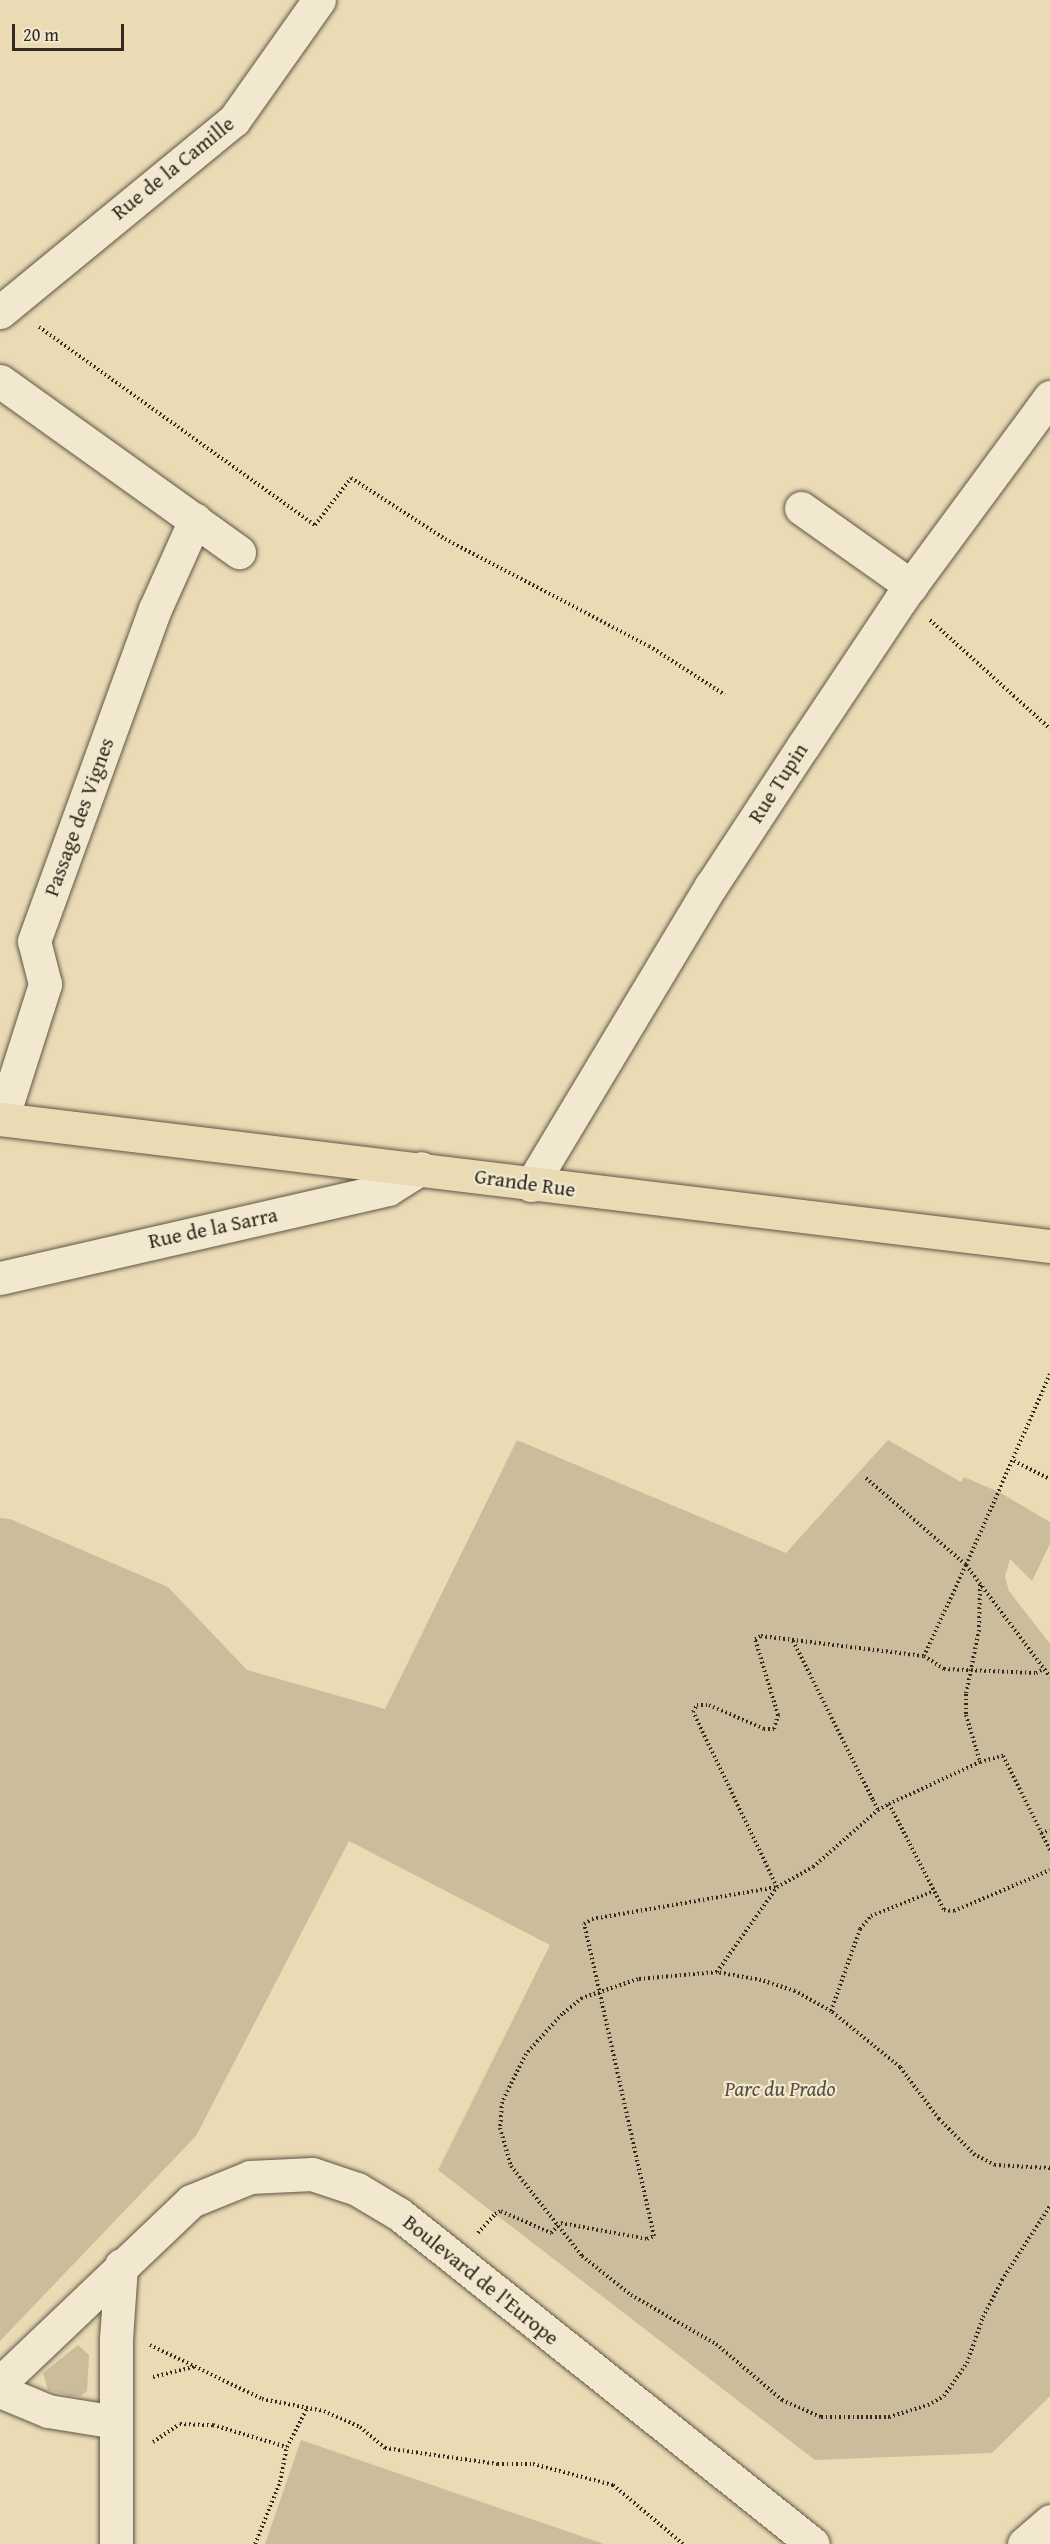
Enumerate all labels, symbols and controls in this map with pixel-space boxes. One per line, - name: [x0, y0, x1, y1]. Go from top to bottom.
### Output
- scale bar: [15, 12, 128, 50]
- text: 20 m: [23, 21, 59, 48]
- street label: Rue de la Camille: [107, 111, 239, 225]
- street label: Passage des Vignes: [39, 734, 119, 900]
- street label: Rue Tupin: [743, 738, 813, 828]
- street label: Grande Rue: [473, 1163, 577, 1203]
- street label: Rue de la Sarra: [146, 1202, 280, 1254]
- park label: Parc du Prado: [724, 2076, 836, 2102]
- street label: Boulevard de l'Europe: [398, 2209, 564, 2351]

